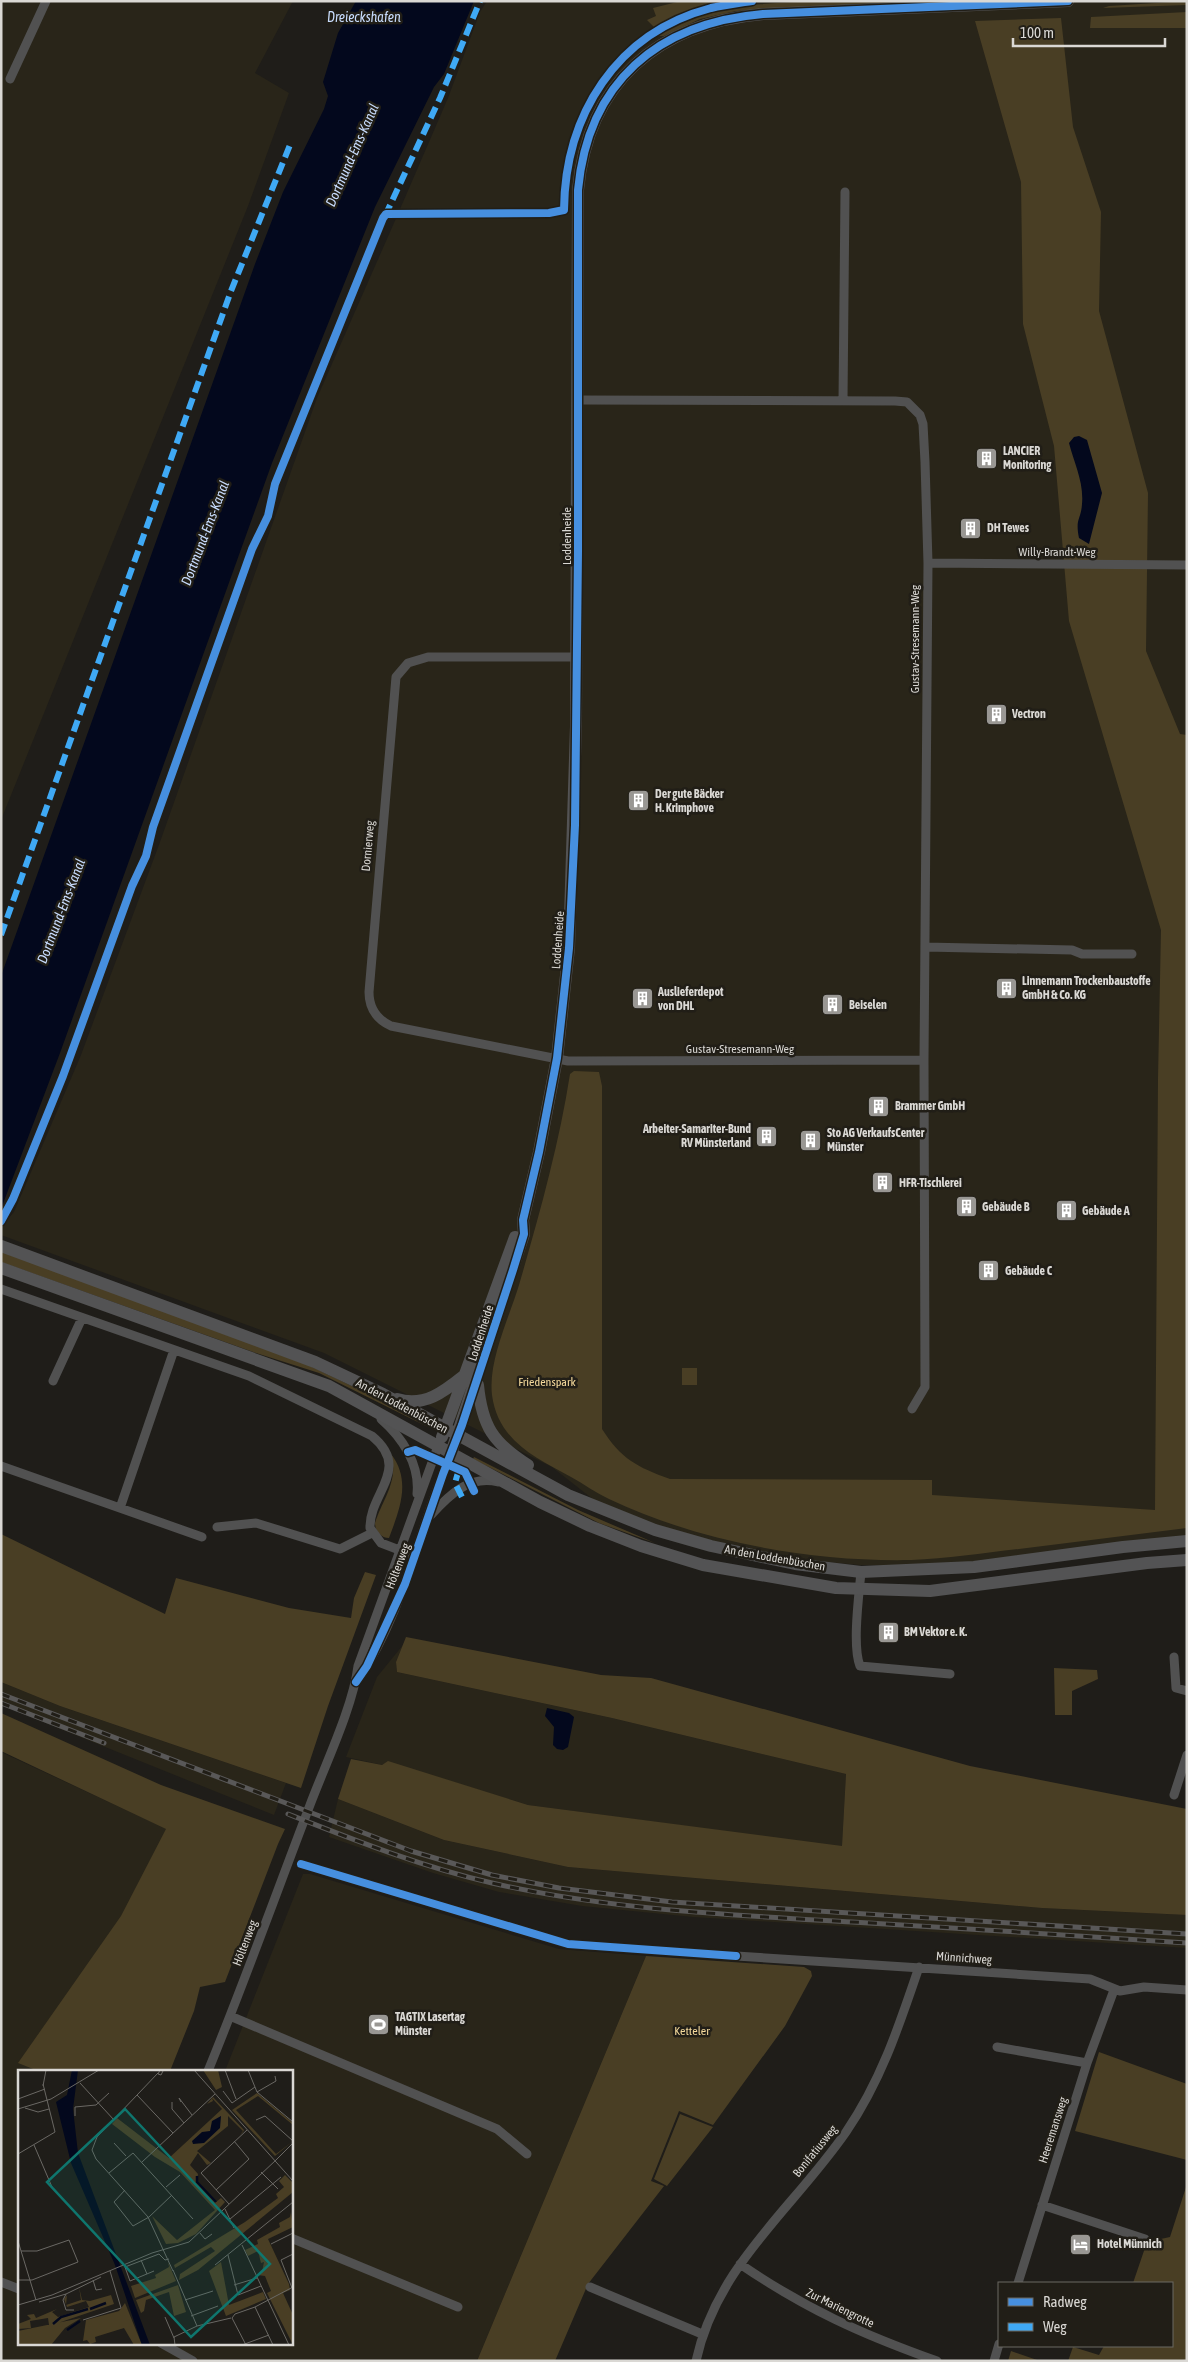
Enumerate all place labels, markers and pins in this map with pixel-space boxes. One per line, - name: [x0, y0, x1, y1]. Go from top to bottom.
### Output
- place label: LANCIER Monitoring: [1003, 444, 1052, 472]
- building icon: LANCIER Monitoring: [975, 446, 999, 470]
- building icon: DH Tewes: [959, 516, 983, 540]
- place label: DH Tewes: [987, 521, 1030, 535]
- building icon: Vectron: [984, 702, 1008, 726]
- place label: Vectron: [1011, 707, 1046, 721]
- place label: Der gute Bäcker H. Krimphove: [655, 787, 724, 815]
- building icon: Der gute Bäcker H. Krimphove: [627, 789, 651, 813]
- place label: Linnemann Trockenbaustoffe GmbH & Co. KG: [1022, 974, 1151, 1002]
- building icon: Linnemann Trockenbaustoffe GmbH & Co. KG: [994, 976, 1018, 1000]
- place label: Auslieferdepot von DHL: [657, 985, 724, 1013]
- building icon: Auslieferdepot von DHL: [630, 987, 654, 1011]
- building icon: Beiselen: [821, 993, 845, 1017]
- place label: Beiselen: [849, 998, 887, 1012]
- building icon: Brammer GmbH: [867, 1094, 891, 1118]
- place label: Brammer GmbH: [895, 1099, 965, 1113]
- place label: Arbeiter-Samariter-Bund RV Münsterland: [642, 1122, 751, 1150]
- building icon: Arbeiter-Samariter-Bund RV Münsterland: [755, 1124, 779, 1148]
- place label: Sto AG VerkaufsCenter Münster: [827, 1126, 925, 1154]
- building icon: Sto AG VerkaufsCenter Münster: [799, 1128, 823, 1152]
- building icon: HFR-Tischlerei: [871, 1171, 895, 1195]
- place label: HFR-Tischlerei: [899, 1176, 962, 1190]
- building icon: Gebäude B: [954, 1195, 978, 1219]
- building icon: Gebäude A: [1054, 1199, 1078, 1223]
- place label: Gebäude B: [982, 1200, 1030, 1214]
- place label: Gebäude A: [1082, 1204, 1130, 1218]
- building icon: Gebäude C: [977, 1259, 1001, 1283]
- place label: Gebäude C: [1005, 1264, 1053, 1278]
- building icon: BM Vektor e. K.: [876, 1620, 900, 1644]
- place label: BM Vektor e. K.: [904, 1625, 967, 1639]
- place label: TAGTIX Lasertag Münster: [395, 2010, 466, 2038]
- sports icon: TAGTIX Lasertag Münster: [367, 2012, 391, 2036]
- hotel icon: Hotel Münnich: [1069, 2232, 1093, 2256]
- place label: Hotel Münnich: [1097, 2237, 1162, 2251]

